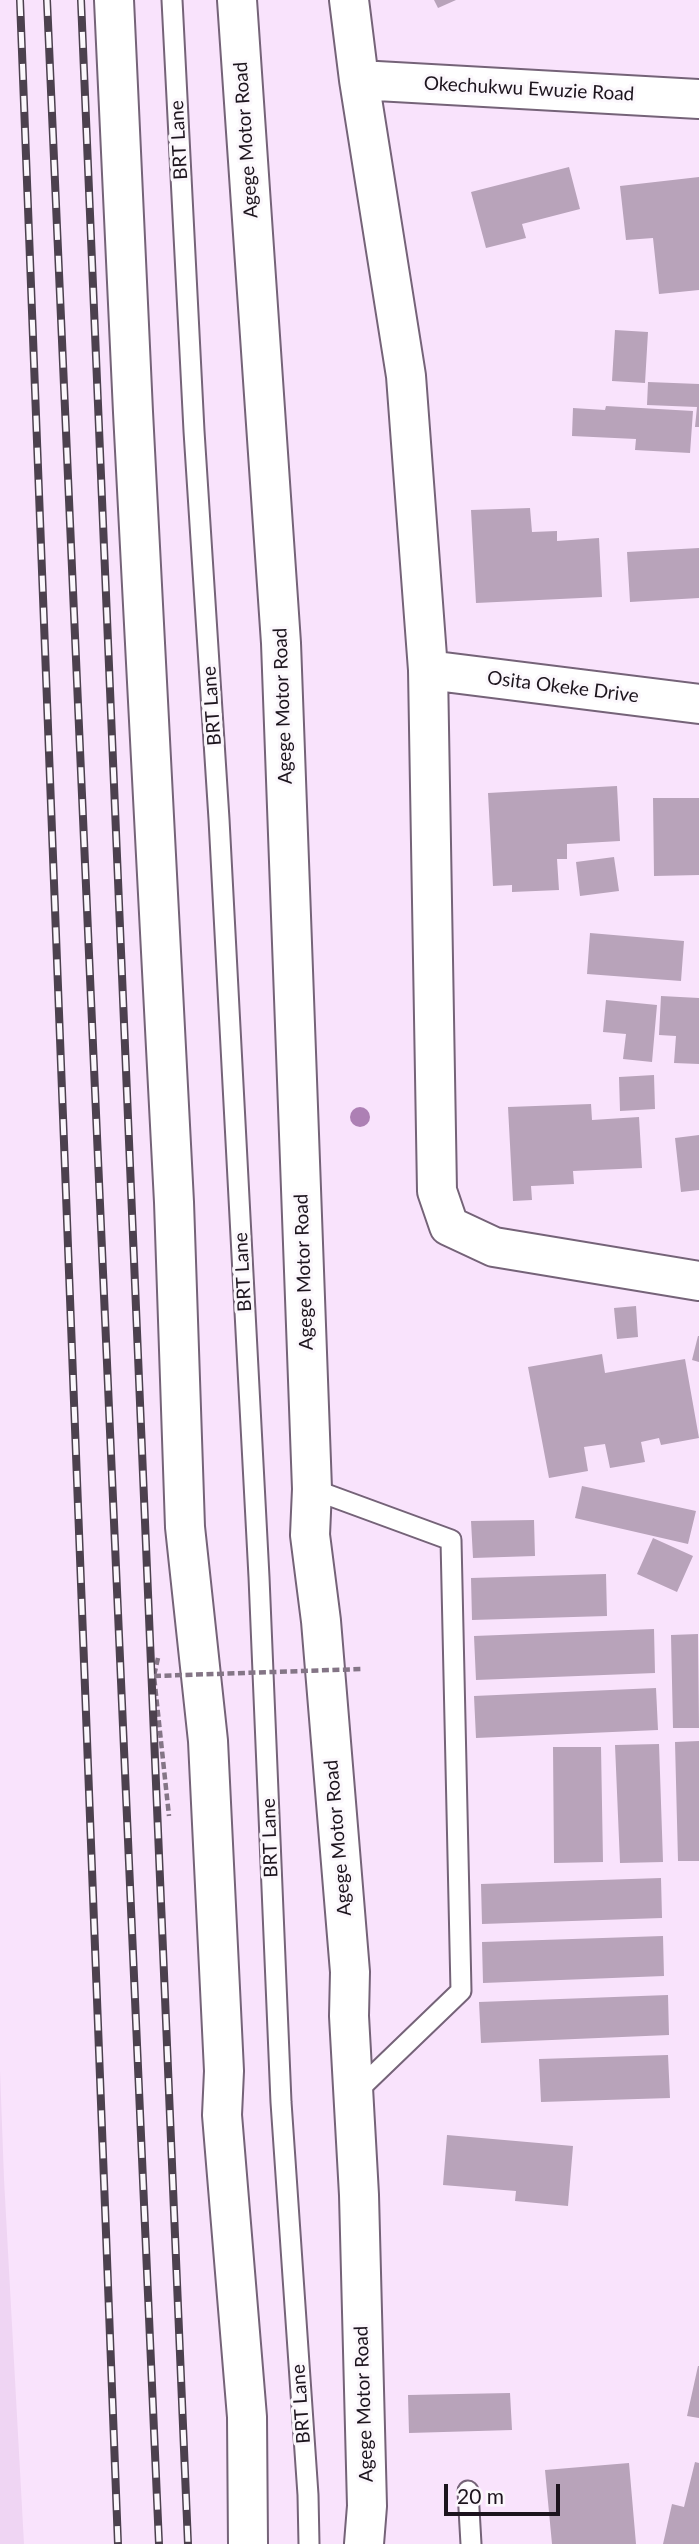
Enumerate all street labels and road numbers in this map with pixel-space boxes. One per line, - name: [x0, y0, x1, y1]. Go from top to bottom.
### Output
- street label: Agege Motor Road: [229, 61, 263, 219]
- street label: Okechukwu Ewuzie Road: [423, 72, 635, 106]
- street label: BRT Lane: [166, 100, 192, 180]
- street label: Agege Motor Road: [269, 627, 297, 785]
- street label: BRT Lane: [198, 665, 226, 747]
- street label: Osita Okeke Drive: [486, 666, 640, 708]
- street label: Agege Motor Road: [290, 1193, 318, 1351]
- street label: BRT Lane: [230, 1232, 256, 1312]
- street label: Agege Motor Road: [320, 1759, 356, 1917]
- street label: BRT Lane: [257, 1798, 283, 1878]
- street label: Agege Motor Road: [350, 2325, 378, 2483]
- street label: BRT Lane: [287, 2363, 315, 2445]

